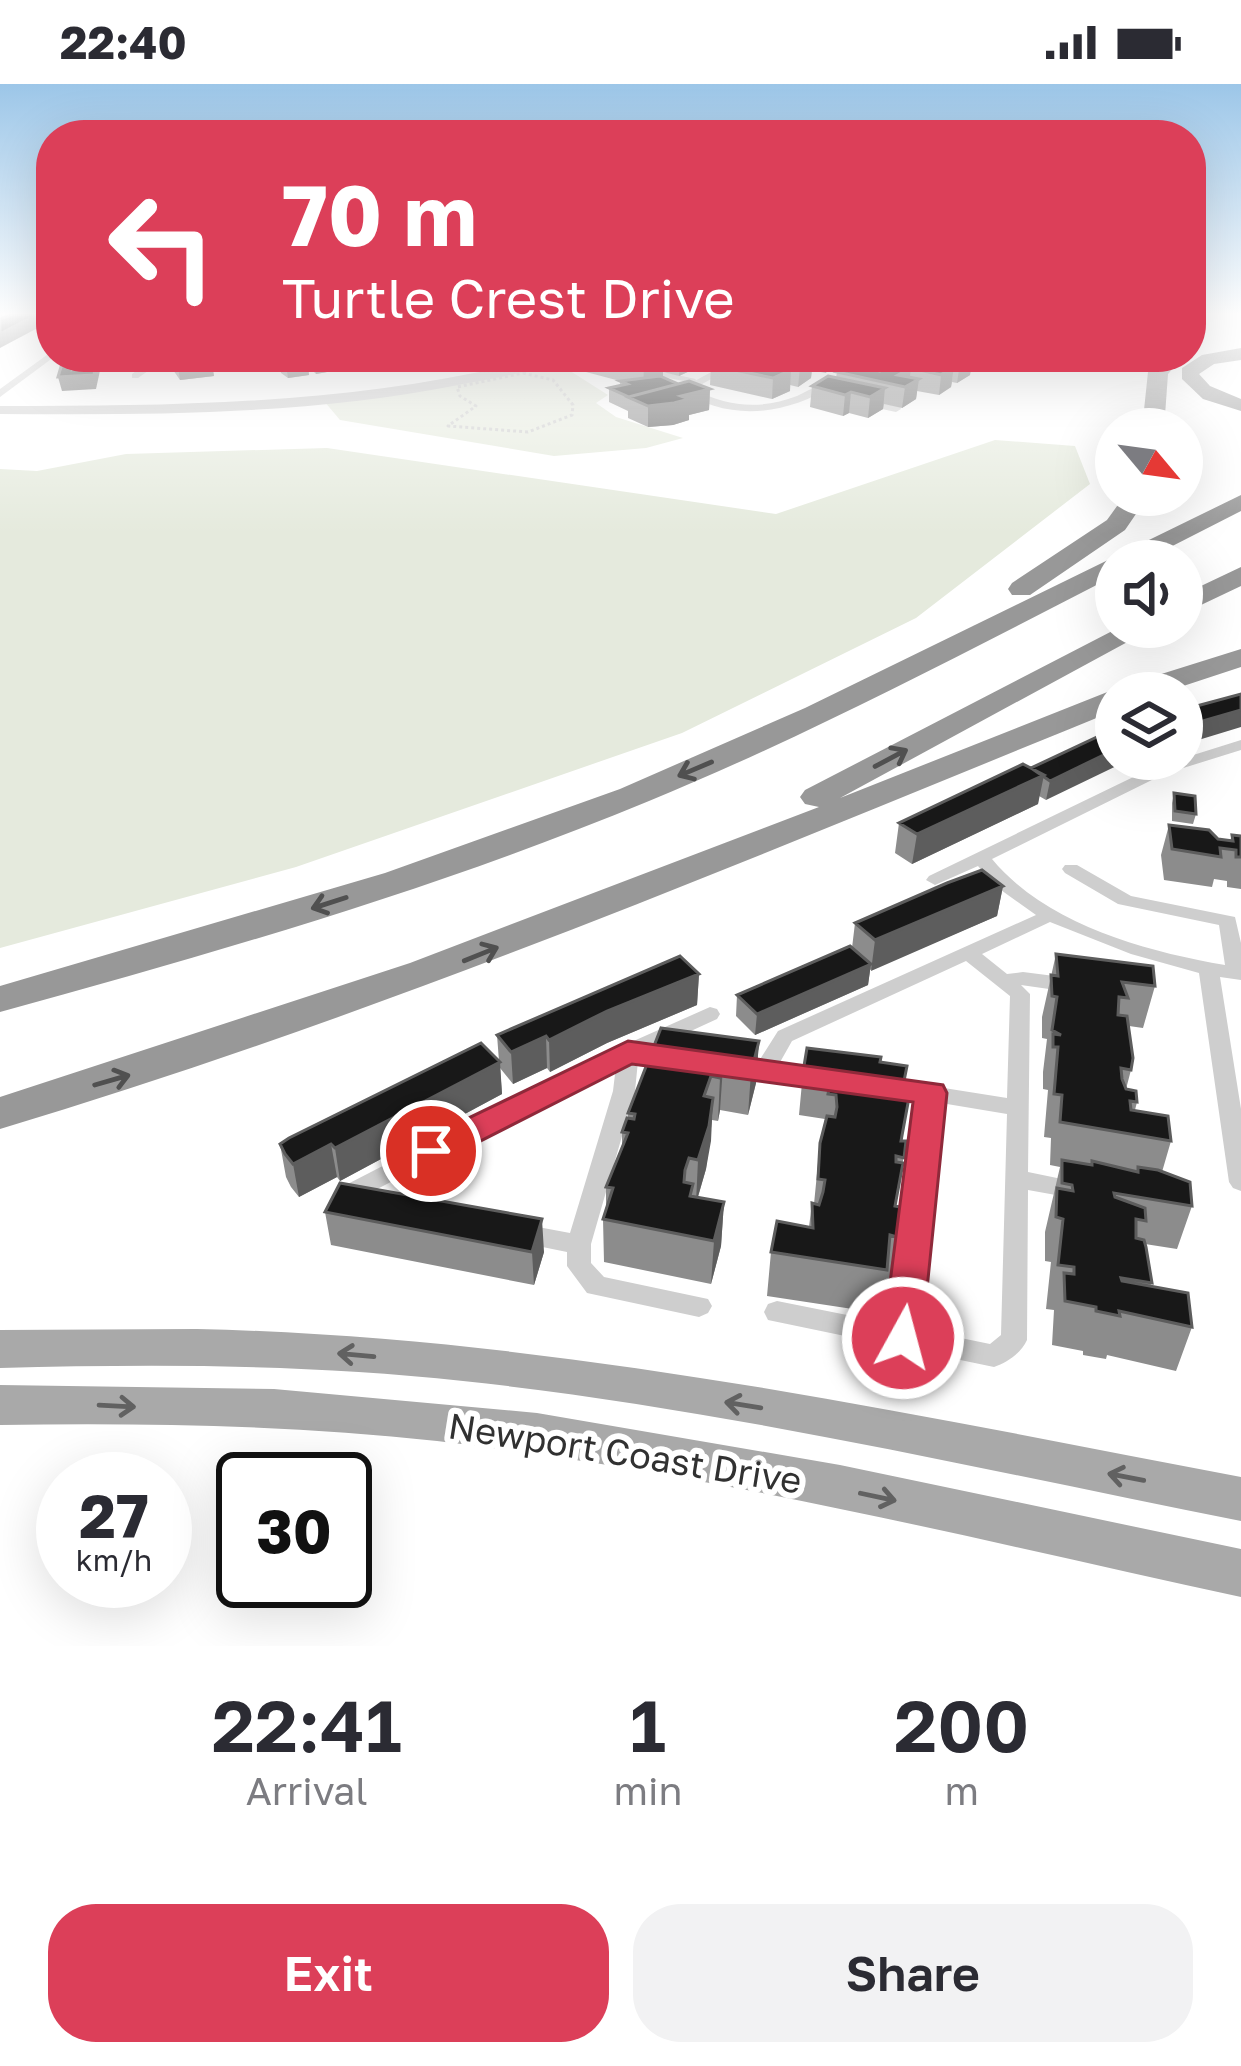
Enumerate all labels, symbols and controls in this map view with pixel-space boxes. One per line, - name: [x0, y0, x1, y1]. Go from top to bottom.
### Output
- text: 22:40: [60, 15, 187, 69]
- text: 70 m: [282, 164, 477, 264]
- icon: left: [84, 168, 240, 324]
- text: Turtle Crest Drive: [282, 265, 735, 330]
- north arrow: [1095, 408, 1203, 516]
- map controls: [1095, 408, 1203, 780]
- button: sound: [1095, 540, 1203, 648]
- button: layers: [1095, 672, 1203, 780]
- one-way arrow: [873, 746, 908, 769]
- one-way arrow: [678, 760, 715, 781]
- one-way arrow: [311, 893, 349, 915]
- one-way arrow: [462, 941, 499, 963]
- one-way arrow: [93, 1068, 131, 1090]
- pin: [380, 1100, 482, 1202]
- icon: arrive: [398, 1118, 464, 1184]
- position arrow: [840, 1275, 966, 1401]
- one-way arrow: [338, 1343, 377, 1366]
- one-way arrow: [724, 1392, 763, 1415]
- one-way arrow: [97, 1395, 136, 1418]
- street label: Newport Coast Drive: [445, 1403, 805, 1502]
- speed limit sign: 30: [216, 1452, 372, 1608]
- one-way arrow: [1108, 1465, 1147, 1487]
- text: 27: [79, 1479, 149, 1551]
- one-way arrow: [857, 1487, 896, 1509]
- text: km/h: [76, 1542, 152, 1578]
- text: 22:41: [212, 1681, 402, 1768]
- text: 1: [630, 1681, 666, 1768]
- text: 200: [894, 1681, 1029, 1768]
- text: Arrival: [246, 1767, 368, 1814]
- text: min: [613, 1767, 682, 1814]
- text: m: [944, 1767, 979, 1814]
- button: Exit: [48, 1904, 609, 2042]
- button: Share: [633, 1904, 1193, 2042]

